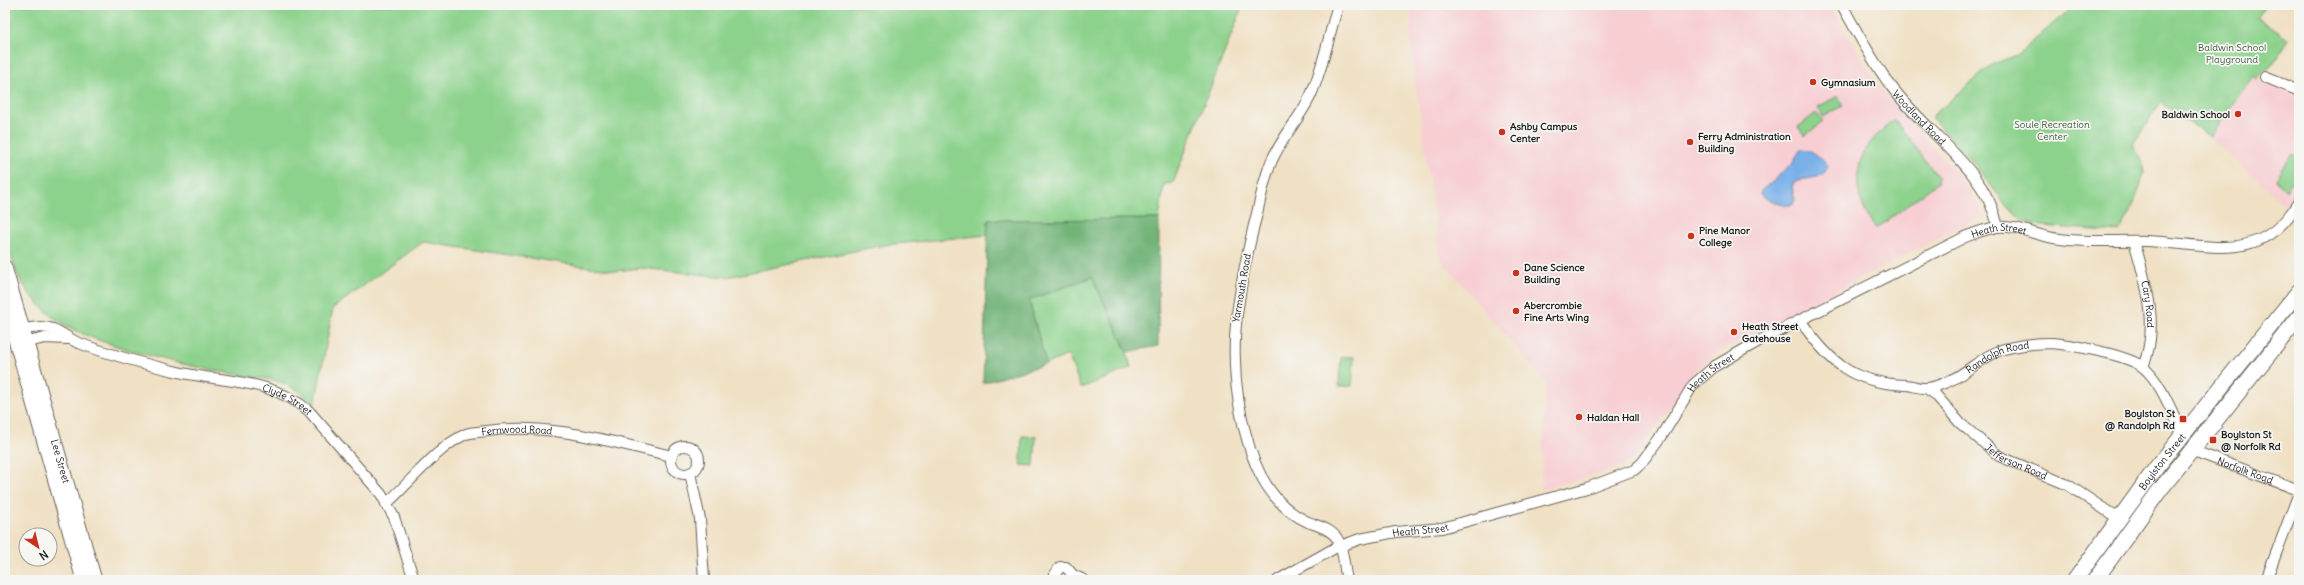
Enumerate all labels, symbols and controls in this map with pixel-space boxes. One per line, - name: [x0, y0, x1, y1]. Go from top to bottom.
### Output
- park label: Baldwin School Playground: [2198, 41, 2266, 66]
- place label: Gymnasium: [1821, 76, 1876, 89]
- marker: Gymnasium: [1808, 77, 1818, 87]
- street label: Woodland Road: [1889, 87, 1949, 148]
- place label: Baldwin School: [2161, 108, 2230, 121]
- marker: Baldwin School: [2233, 109, 2243, 119]
- park label: Soule Recreation Center: [2014, 118, 2090, 143]
- place label: Ashby Campus Center: [1510, 120, 1578, 145]
- marker: Ashby Campus Center: [1497, 127, 1507, 137]
- place label: Ferry Administration Building: [1698, 130, 1791, 155]
- marker: Ferry Administration Building: [1685, 137, 1695, 147]
- street label: Heath Street: [1969, 221, 2029, 241]
- place label: Pine Manor College: [1699, 224, 1751, 249]
- marker: Pine Manor College: [1686, 231, 1696, 241]
- street label: Yarmouth Road: [1229, 252, 1254, 324]
- place label: Dane Science Building: [1524, 261, 1585, 286]
- marker: Dane Science Building: [1511, 268, 1521, 278]
- street label: Cary Road: [2138, 279, 2157, 328]
- place label: Abercrombie Fine Arts Wing: [1524, 299, 1589, 324]
- marker: Abercrombie Fine Arts Wing: [1511, 306, 1521, 316]
- place label: Heath Street Gatehouse: [1742, 320, 1799, 345]
- marker: Heath Street Gatehouse: [1729, 327, 1739, 337]
- street label: Randolph Road: [1963, 338, 2030, 376]
- street label: Heath Street: [1684, 350, 1737, 394]
- street label: Clyde Street: [261, 381, 316, 418]
- place label: Boylston St @ Randolph Rd: [2105, 407, 2176, 432]
- place label: Haldan Hall: [1587, 411, 1639, 424]
- marker: Haldan Hall: [1574, 412, 1584, 422]
- marker: Boylston St @ Randolph Rd: [2178, 414, 2188, 424]
- street label: Fernwood Road: [481, 423, 553, 439]
- place label: Boylston St @ Norfolk Rd: [2221, 428, 2281, 453]
- street label: Boylston Street: [2136, 430, 2189, 493]
- marker: Boylston St @ Norfolk Rd: [2208, 435, 2218, 445]
- street label: Lee Street: [48, 438, 73, 485]
- street label: Jefferson Road: [1982, 441, 2049, 483]
- street label: Norfolk Road: [2216, 454, 2275, 487]
- street label: Heath Street: [1391, 520, 1451, 540]
- north arrow: [18, 527, 58, 567]
- text: N: [37, 547, 51, 563]

